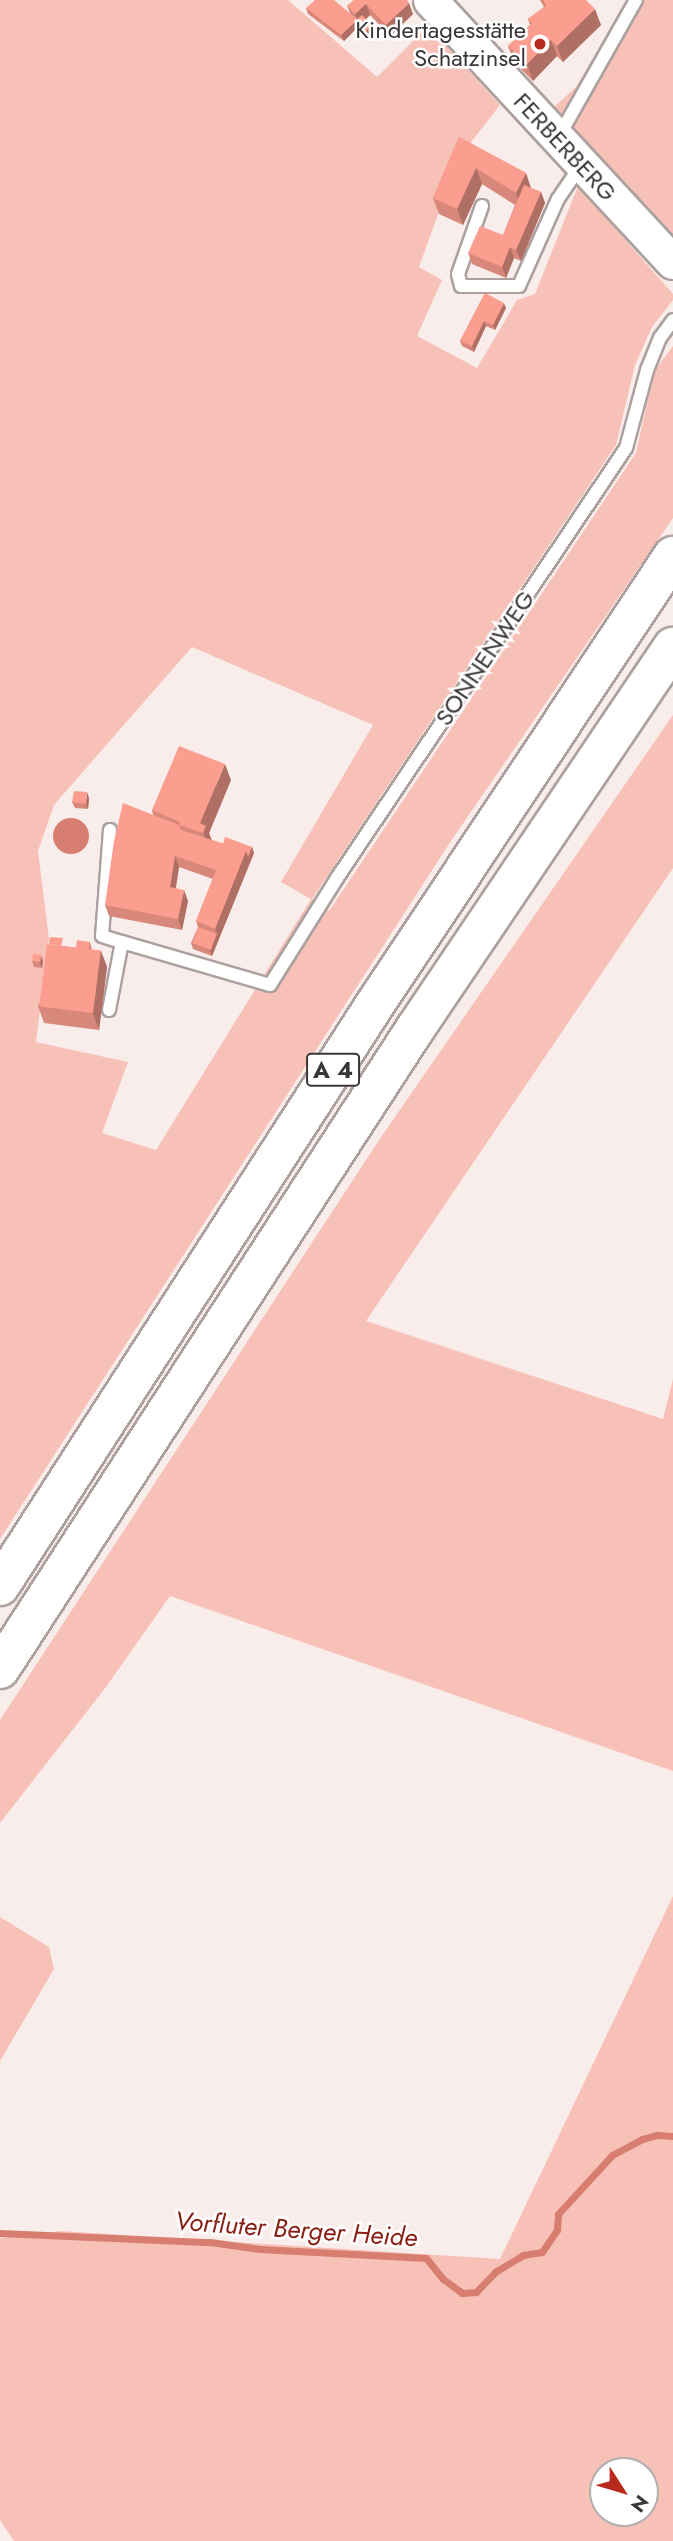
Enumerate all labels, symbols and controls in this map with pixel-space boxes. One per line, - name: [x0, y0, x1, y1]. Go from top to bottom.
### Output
- place label: Kindertagesstätte Schatzinsel: [355, 16, 526, 72]
- marker: Kindertagesstätte Schatzinsel: [532, 36, 548, 52]
- street label: FERBERBERG: [508, 87, 622, 207]
- street label: SONNENWEG: [429, 585, 541, 731]
- road number: A 4: [305, 1050, 361, 1090]
- water label: Vorfluter Berger Heide: [174, 2206, 418, 2254]
- north arrow: [589, 2457, 659, 2527]
- text: N: [624, 2490, 655, 2518]

